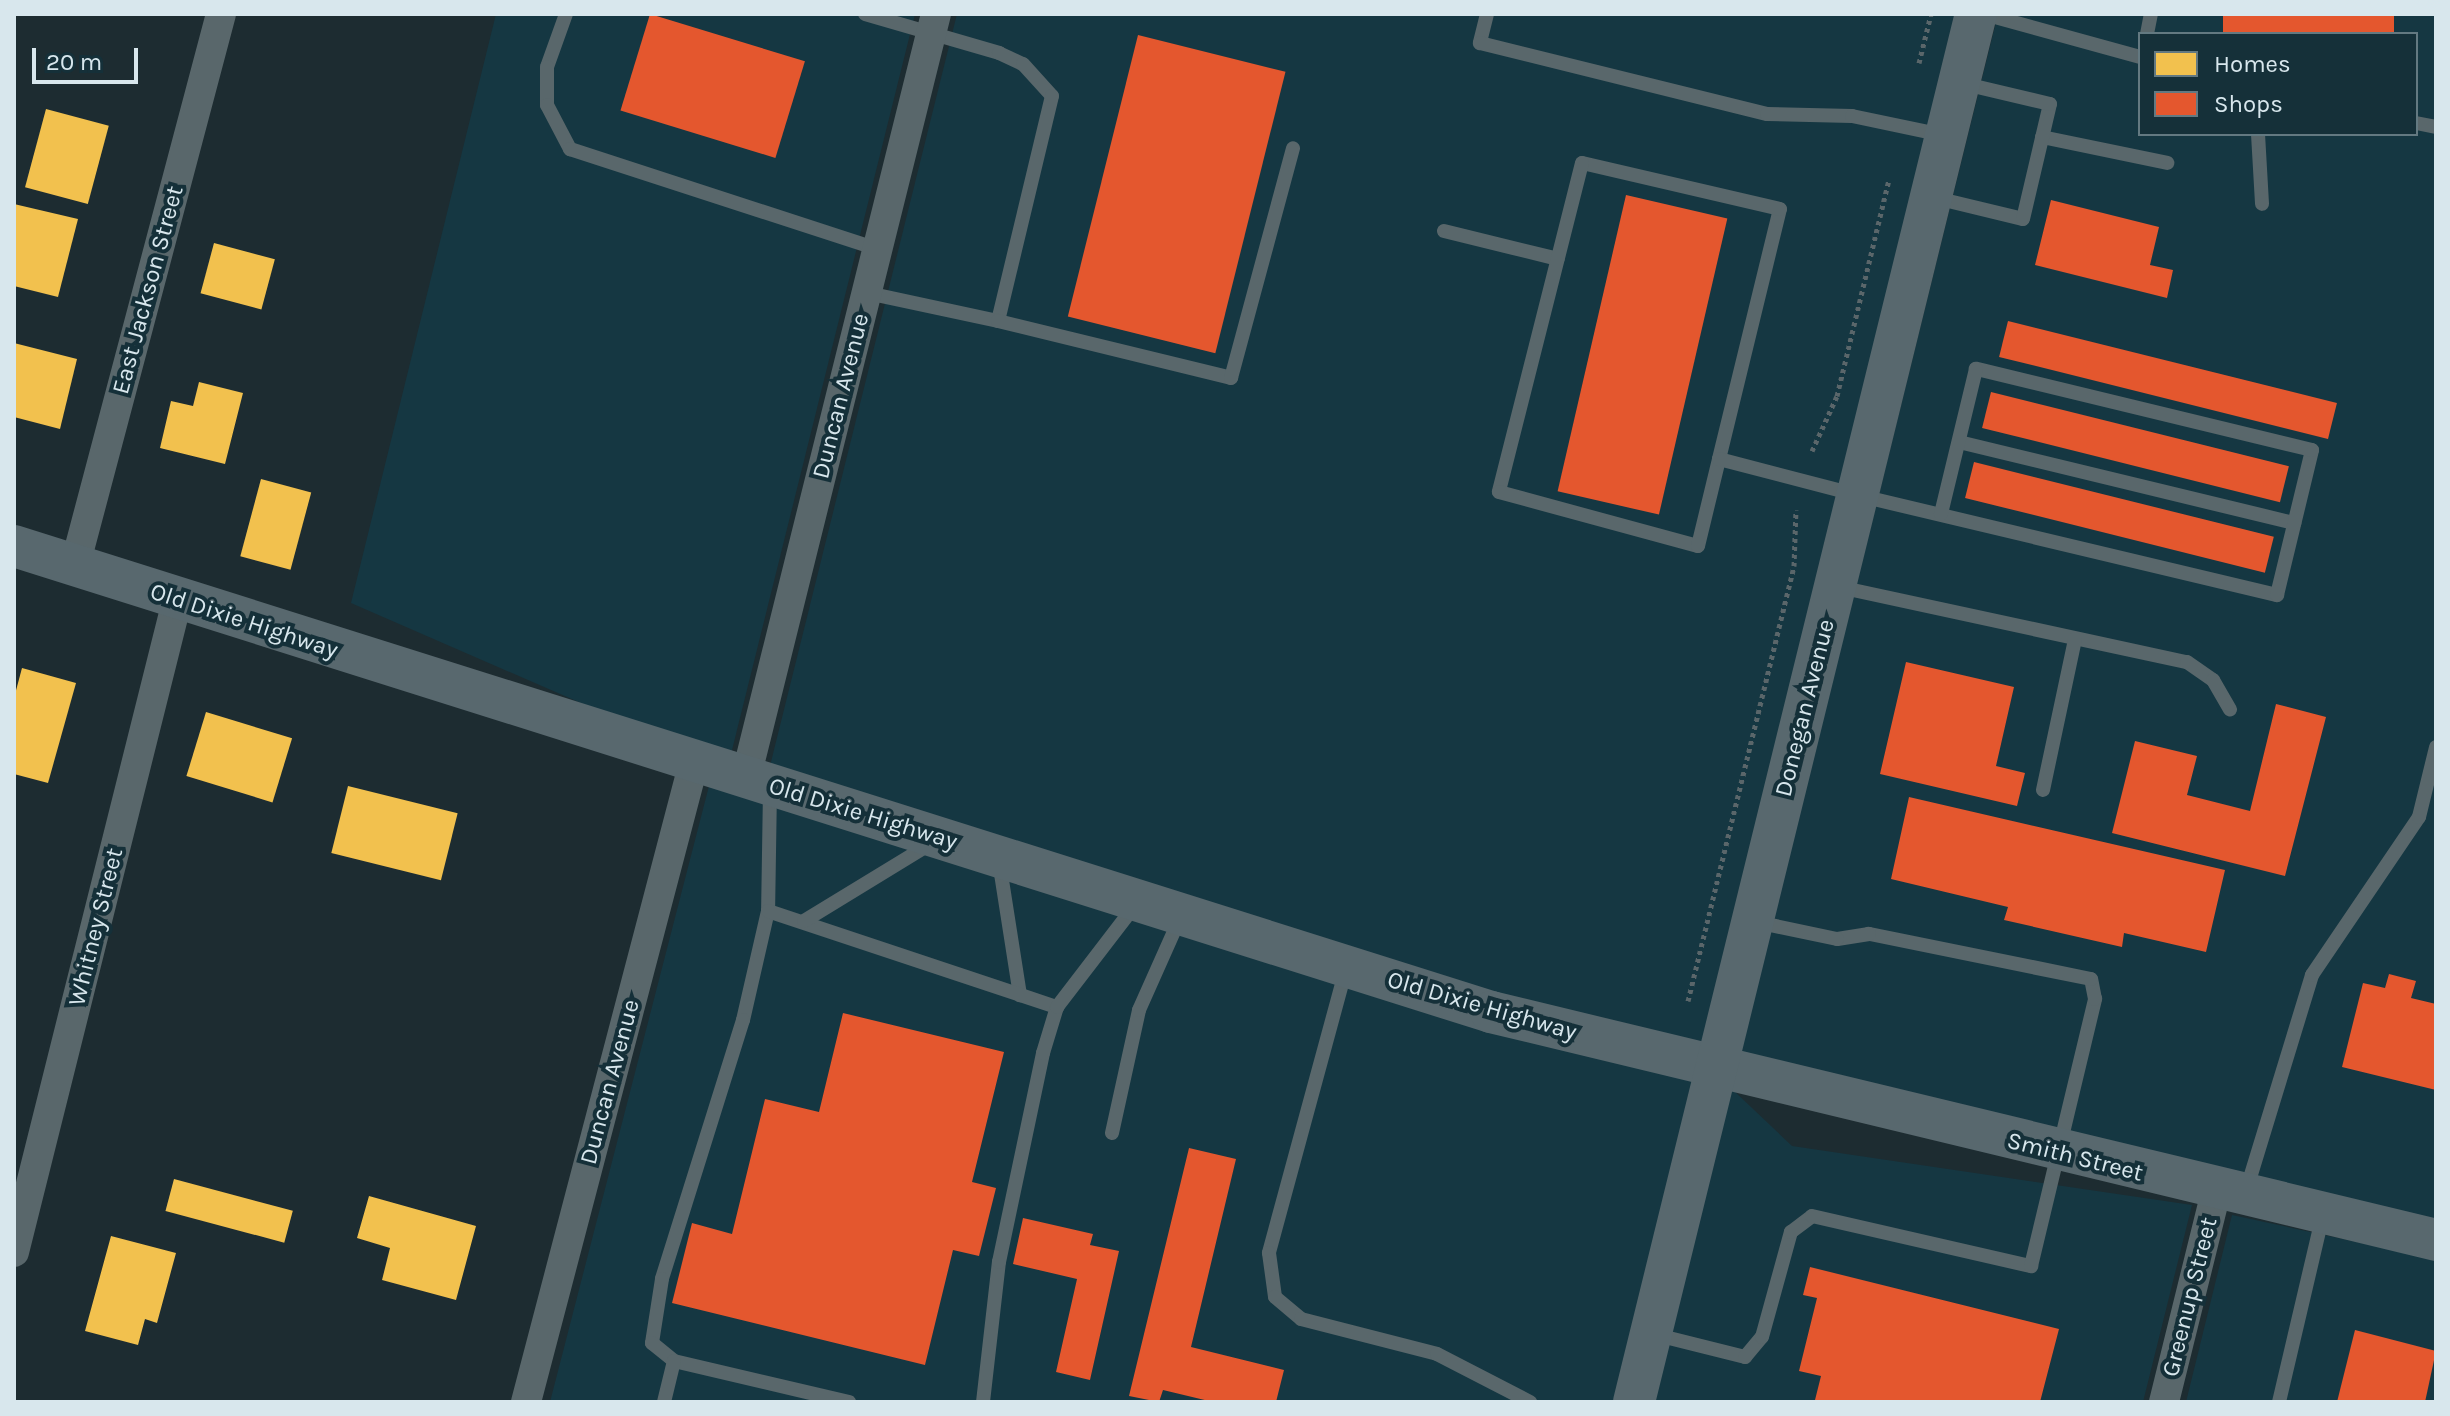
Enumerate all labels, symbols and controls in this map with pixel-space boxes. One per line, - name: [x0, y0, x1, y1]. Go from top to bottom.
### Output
- scale bar: [36, 32, 142, 82]
- legend: [2138, 32, 2418, 136]
- text: 20 m: [46, 48, 102, 76]
- text: Homes: [2214, 50, 2291, 78]
- text: Shops: [2214, 90, 2283, 118]
- street label: East Jackson Street: [106, 183, 190, 397]
- street label: Duncan Avenue: [807, 310, 875, 482]
- street label: Old Dixie Highway: [147, 577, 341, 665]
- street label: Donegan Avenue: [1769, 616, 1841, 800]
- street label: Old Dixie Highway: [765, 772, 961, 856]
- street label: Whitney Street: [62, 845, 130, 1009]
- street label: Old Dixie Highway: [1384, 965, 1580, 1047]
- street label: Duncan Avenue: [574, 996, 646, 1168]
- street label: Smith Street: [2004, 1126, 2146, 1188]
- street label: Greenup Street: [2156, 1214, 2224, 1380]

